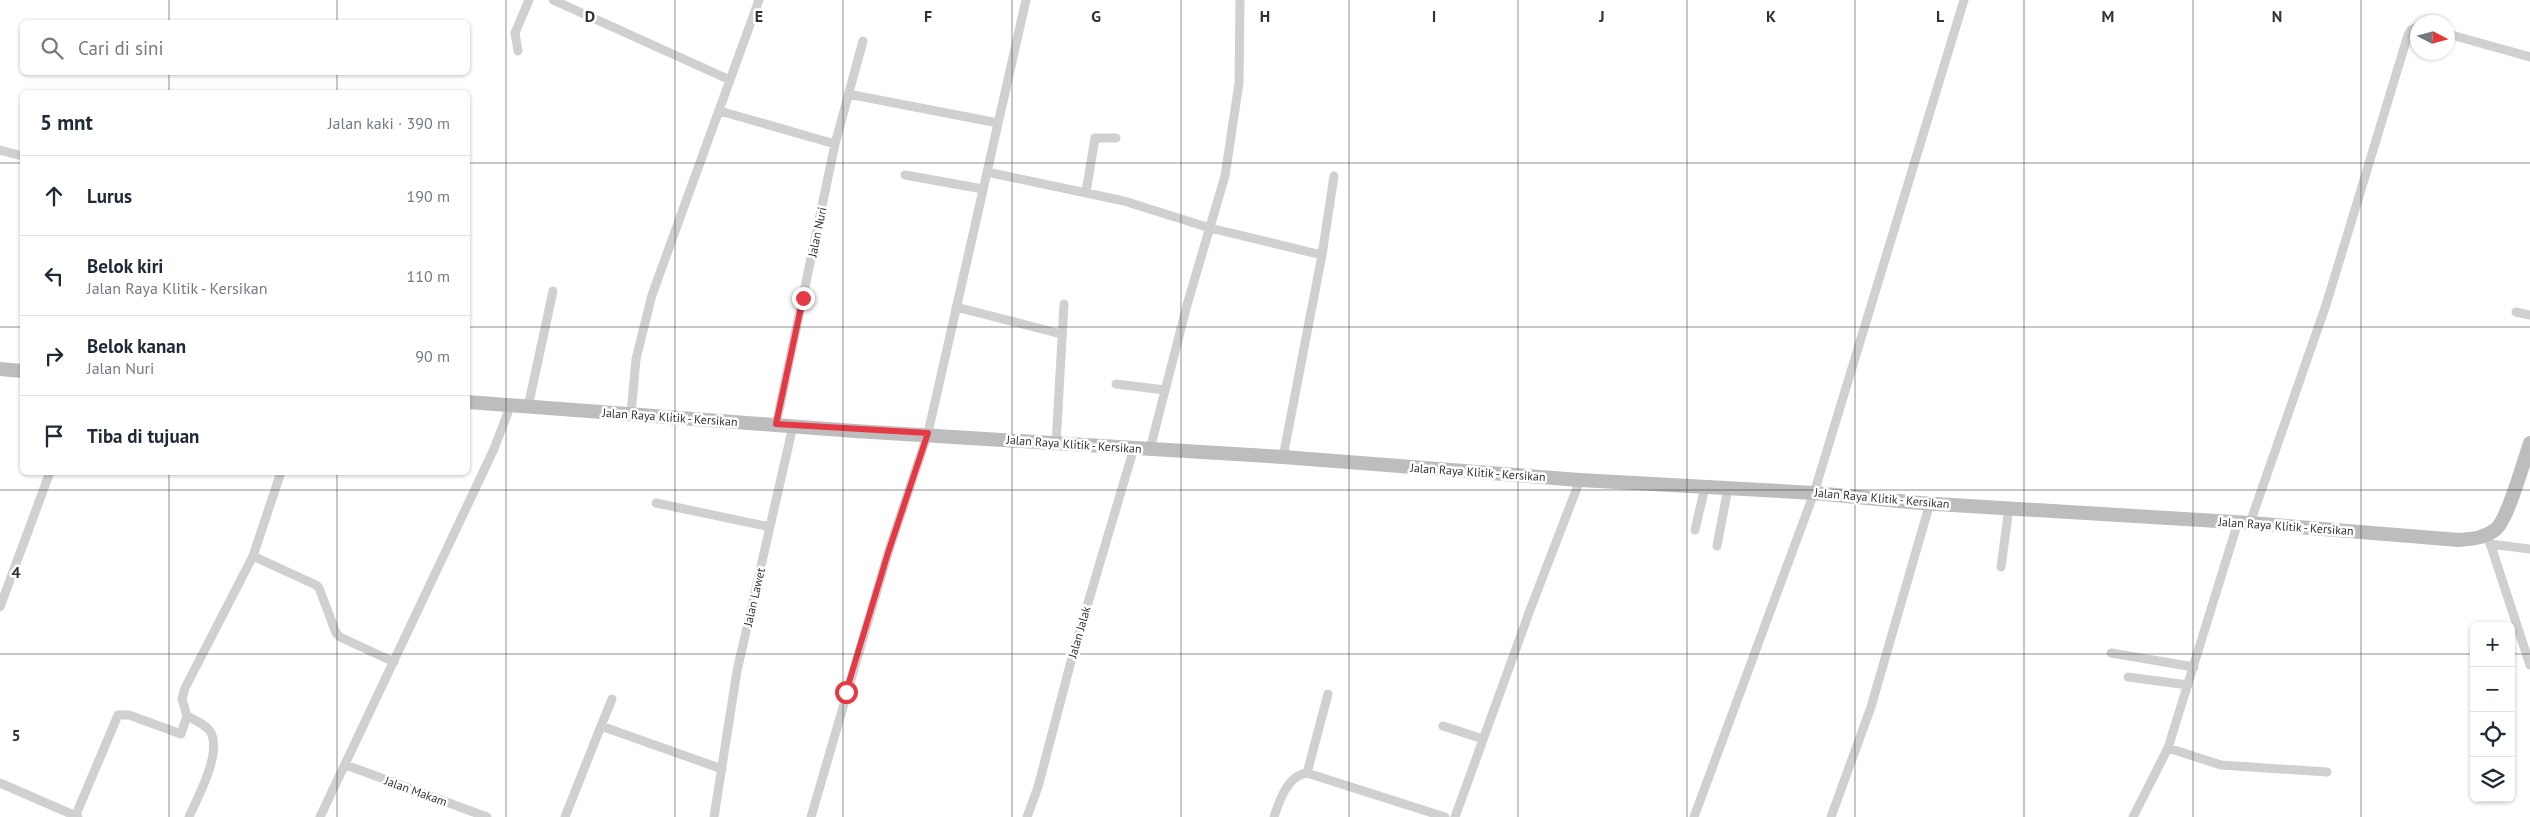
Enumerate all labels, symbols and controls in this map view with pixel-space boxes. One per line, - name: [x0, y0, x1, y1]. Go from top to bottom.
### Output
- text: D: [585, 6, 595, 26]
- text: E: [755, 6, 763, 26]
- text: F: [924, 6, 932, 26]
- text: G: [1091, 6, 1101, 26]
- text: H: [1260, 6, 1270, 26]
- text: I: [1432, 6, 1436, 26]
- text: J: [1598, 6, 1605, 26]
- text: K: [1766, 6, 1776, 26]
- text: L: [1936, 6, 1945, 26]
- text: M: [2102, 6, 2114, 26]
- text: N: [2272, 6, 2282, 26]
- north arrow: [2410, 15, 2455, 60]
- search box: [20, 20, 470, 75]
- icon: search: [38, 34, 66, 62]
- text: Cari di sini: [78, 36, 164, 60]
- text: 5 mnt: [40, 109, 93, 136]
- text: Jalan kaki · 390 m: [328, 113, 450, 133]
- icon: ahead: [40, 182, 68, 210]
- text: Lurus: [87, 184, 132, 208]
- text: 190 m: [407, 186, 450, 206]
- street label: Jalan Nuri: [804, 206, 830, 259]
- text: Belok kiri: [87, 254, 163, 278]
- icon: left: [40, 262, 68, 290]
- text: 110 m: [407, 266, 450, 286]
- text: Jalan Raya Klitik - Kersikan: [87, 278, 267, 298]
- route end: [792, 287, 815, 310]
- text: Belok kanan: [87, 334, 186, 358]
- icon: right: [40, 342, 68, 370]
- text: 90 m: [415, 346, 450, 366]
- text: Jalan Nuri: [87, 358, 154, 378]
- street label: Jalan Raya Klitik - Kersikan: [601, 405, 738, 429]
- icon: arrive: [40, 422, 68, 450]
- text: Tiba di tujuan: [87, 424, 199, 448]
- street label: Jalan Raya Klitik - Kersikan: [1005, 432, 1142, 456]
- street label: Jalan Raya Klitik - Kersikan: [1409, 460, 1546, 484]
- street label: Jalan Raya Klitik - Kersikan: [1813, 485, 1950, 511]
- street label: Jalan Raya Klitik - Kersikan: [2217, 514, 2354, 538]
- text: 4: [11, 562, 21, 582]
- street label: Jalan Lawet: [740, 566, 768, 629]
- street label: Jalan Jalak: [1064, 604, 1094, 661]
- map controls: [2470, 622, 2515, 802]
- button: +: [2470, 622, 2515, 667]
- button: −: [2470, 667, 2515, 712]
- route start: [835, 681, 858, 704]
- button: locate: [2470, 712, 2515, 757]
- text: 5: [11, 725, 21, 745]
- button: layers: [2470, 757, 2515, 802]
- street label: Jalan Makam: [382, 772, 449, 809]

